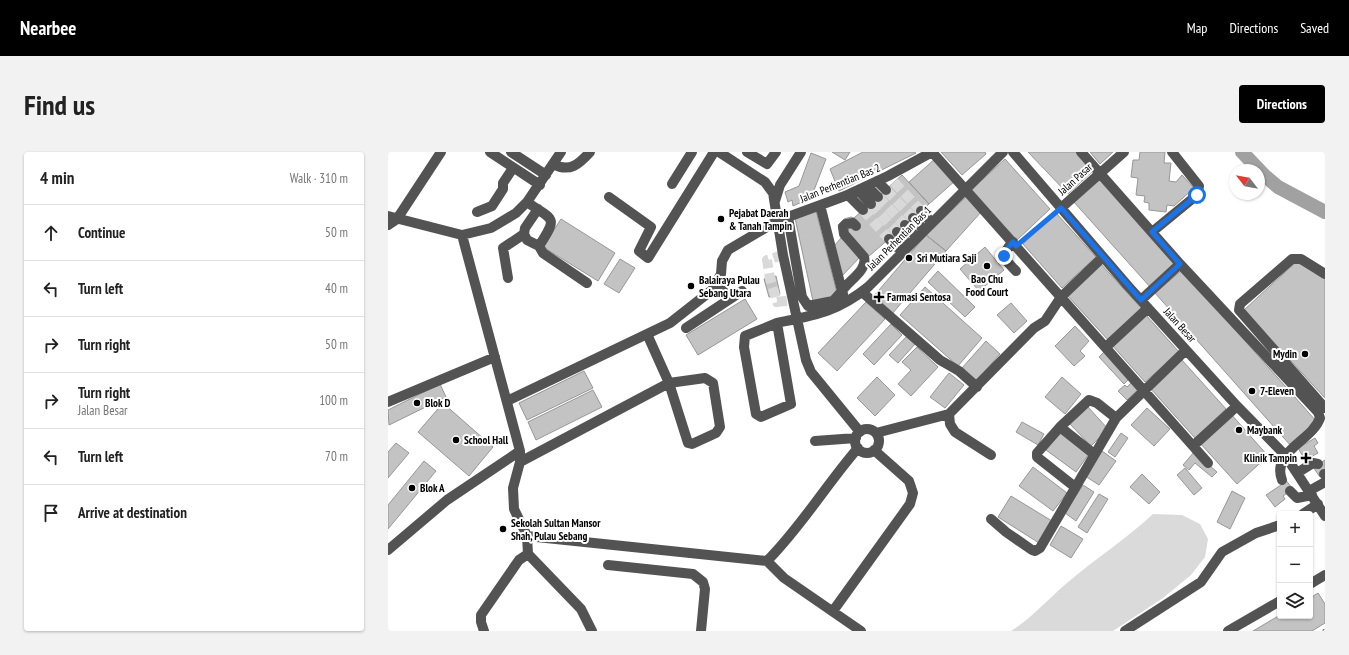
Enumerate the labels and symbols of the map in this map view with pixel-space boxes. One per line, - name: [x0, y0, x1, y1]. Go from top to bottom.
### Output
- street label: Jalan Pasar: [1054, 160, 1095, 199]
- street label: Jalan Perhentian Bas 2: [797, 161, 882, 206]
- north arrow: [1229, 164, 1265, 200]
- route start: [1188, 186, 1206, 204]
- street label: Jalan Perhentian Bas 1: [863, 203, 934, 274]
- place label: Pejabat Daerah & Tanah Tampin: [729, 206, 792, 233]
- marker: Pejabat Daerah & Tanah Tampin: [716, 214, 726, 224]
- route end: [995, 247, 1013, 265]
- place label: Sri Mutiara Saji: [917, 251, 977, 265]
- marker: Sri Mutiara Saji: [904, 253, 914, 263]
- marker: Bao Chu Food Court: [982, 261, 992, 271]
- place label: Bao Chu Food Court: [966, 272, 1009, 299]
- place label: Balairaya Pulau Sebang Utara: [699, 273, 760, 300]
- marker: Balairaya Pulau Sebang Utara: [686, 281, 696, 291]
- place label: Farmasi Sentosa: [887, 290, 951, 304]
- marker: Farmasi Sentosa: [874, 292, 884, 302]
- street label: Jalan Besar: [1160, 304, 1199, 345]
- place label: Mydin: [1273, 347, 1297, 361]
- marker: Mydin: [1300, 349, 1310, 359]
- place label: 7-Eleven: [1260, 384, 1294, 398]
- marker: 7-Eleven: [1247, 386, 1257, 396]
- place label: Blok D: [425, 396, 450, 410]
- marker: Blok D: [412, 398, 422, 408]
- place label: Maybank: [1247, 423, 1283, 437]
- marker: Maybank: [1234, 425, 1244, 435]
- place label: School Hall: [464, 433, 508, 447]
- marker: School Hall: [451, 435, 461, 445]
- place label: Klinik Tampin: [1244, 451, 1297, 465]
- marker: Klinik Tampin: [1300, 452, 1312, 464]
- place label: Blok A: [420, 481, 445, 495]
- marker: Blok A: [407, 483, 417, 493]
- place label: Sekolah Sultan Mansor Shah, Pulau Sebang: [511, 516, 601, 543]
- marker: Sekolah Sultan Mansor Shah, Pulau Sebang: [498, 524, 508, 534]

